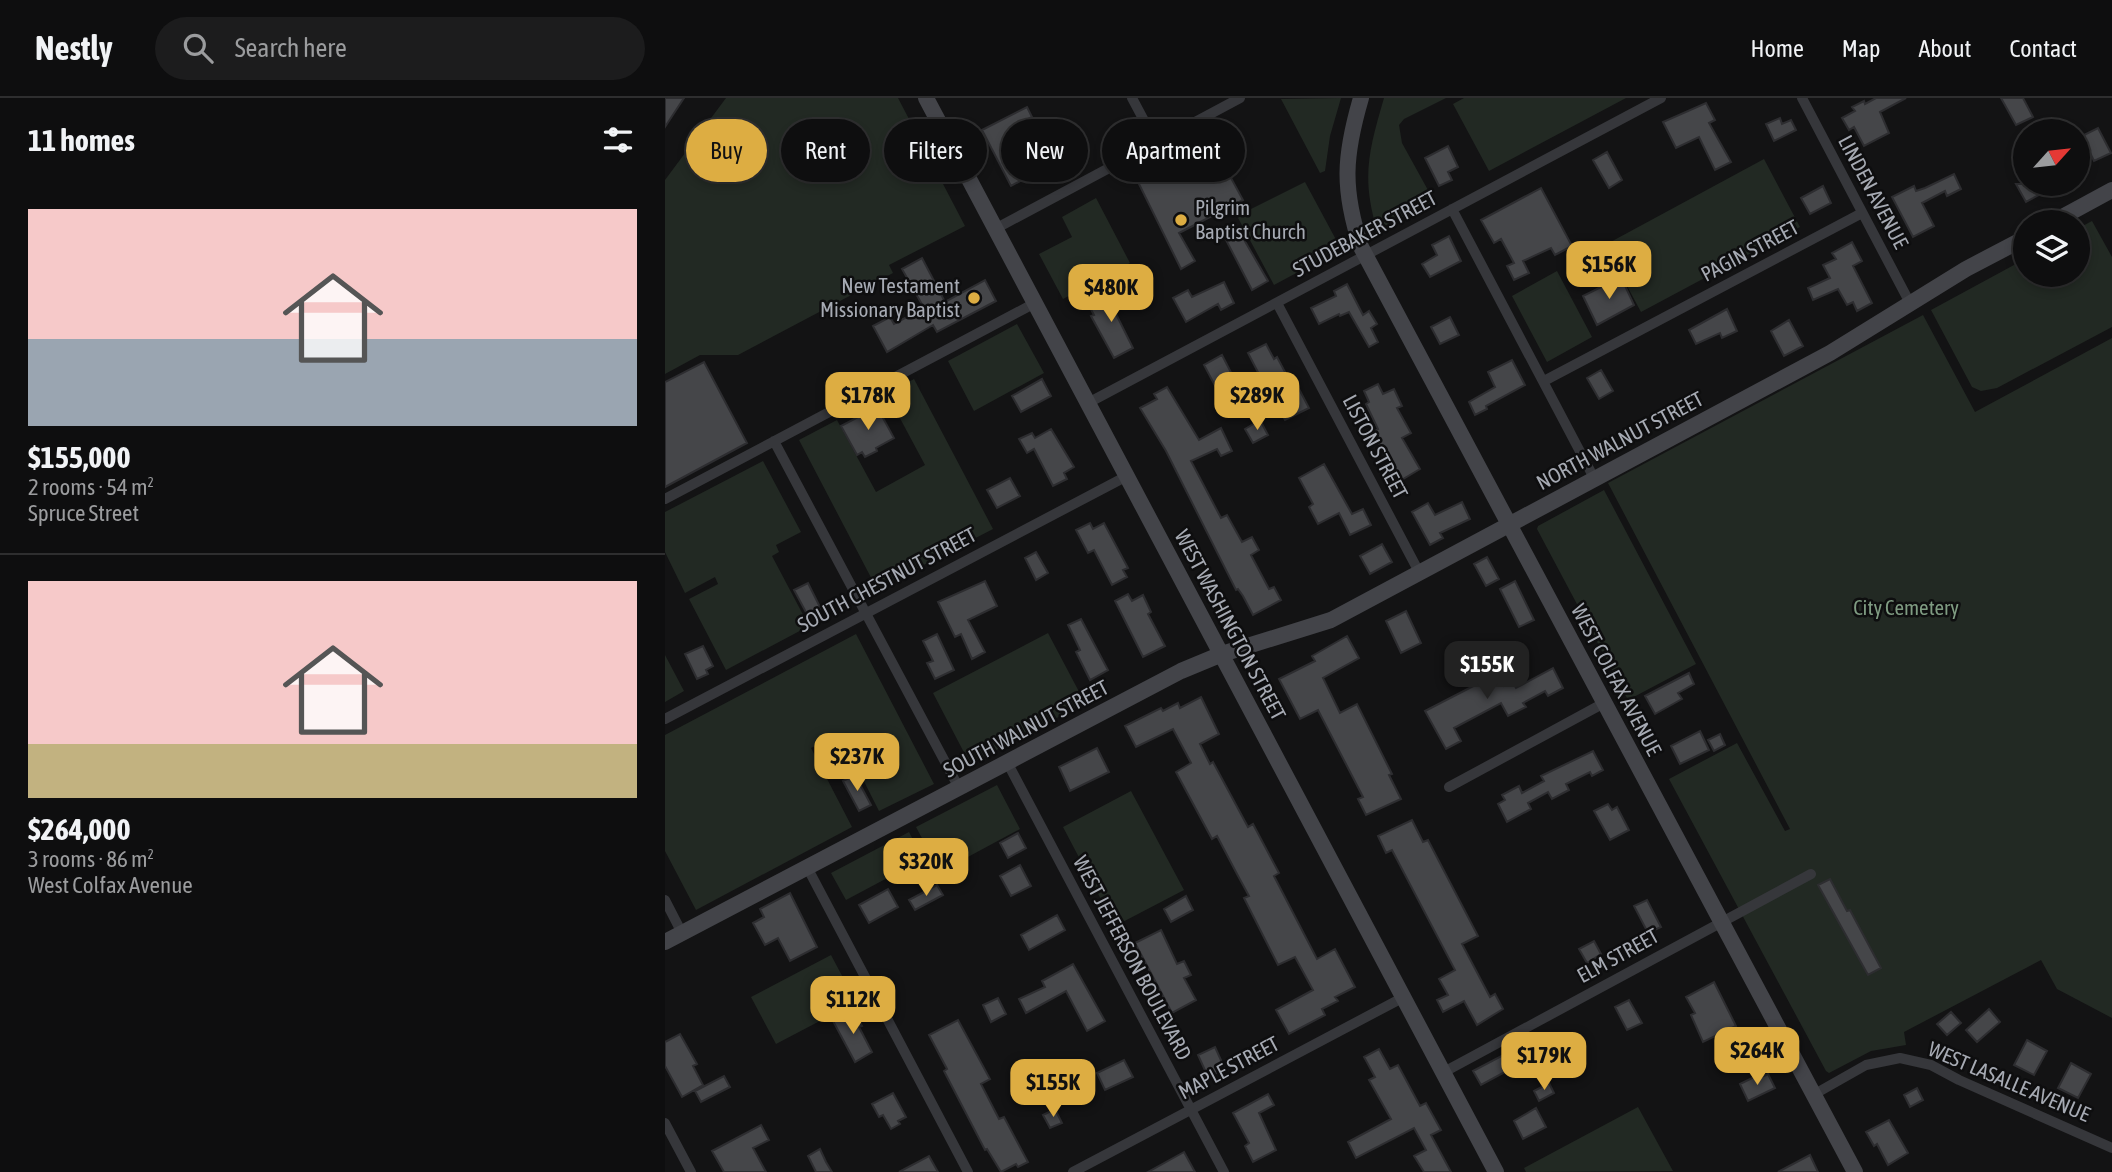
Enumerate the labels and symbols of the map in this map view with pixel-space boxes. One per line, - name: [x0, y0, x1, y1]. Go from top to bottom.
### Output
- north arrow: [2013, 119, 2089, 196]
- street label: LINDEN AVENUE: [1834, 131, 1914, 252]
- street label: STUDEBAKER STREET: [1288, 185, 1441, 281]
- place label: Pilgrim Baptist Church: [1195, 195, 1306, 243]
- marker: Pilgrim Baptist Church: [1173, 212, 1189, 228]
- street label: PAGIN STREET: [1697, 214, 1802, 286]
- pin: $156K: [1560, 242, 1658, 301]
- pin: $480K: [1062, 264, 1160, 324]
- place label: New Testament Missionary Baptist: [820, 273, 960, 321]
- marker: New Testament Missionary Baptist: [966, 290, 982, 306]
- pin: $178K: [819, 372, 917, 432]
- pin: $289K: [1208, 372, 1306, 432]
- street label: NORTH WALNUT STREET: [1532, 386, 1707, 494]
- street label: LISTON STREET: [1338, 390, 1413, 503]
- street label: SOUTH CHESTNUT STREET: [793, 522, 980, 636]
- street label: WEST WASHINGTON STREET: [1171, 525, 1291, 724]
- park label: City Cemetery: [1853, 595, 1959, 619]
- street label: WEST COLFAX AVENUE: [1567, 600, 1667, 759]
- pin: $155K: [1438, 642, 1536, 701]
- street label: SOUTH WALNUT STREET: [939, 674, 1112, 782]
- pin: $237K: [808, 734, 906, 793]
- pin: $320K: [877, 838, 975, 898]
- street label: WEST JEFFERSON BOULEVARD: [1069, 851, 1197, 1064]
- street label: ELM STREET: [1572, 923, 1663, 987]
- pin: $112K: [804, 976, 902, 1036]
- pin: $264K: [1708, 1028, 1806, 1087]
- street label: MAPLE STREET: [1174, 1031, 1283, 1104]
- pin: $179K: [1495, 1032, 1593, 1092]
- street label: WEST LASALLE AVENUE: [1925, 1036, 2094, 1126]
- pin: $155K: [1004, 1060, 1102, 1119]

